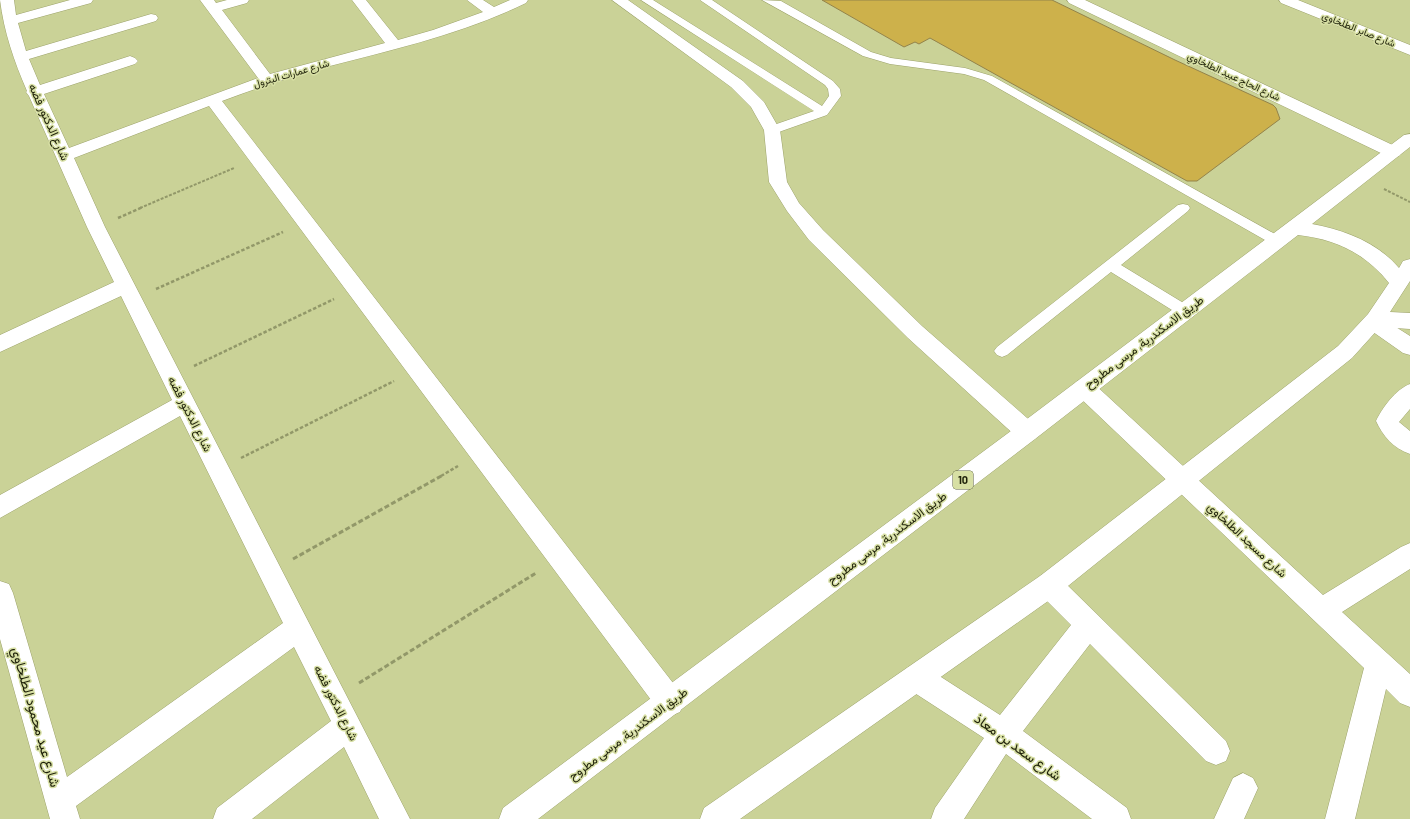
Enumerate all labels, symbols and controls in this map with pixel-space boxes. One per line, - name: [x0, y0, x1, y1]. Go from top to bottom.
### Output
- street label: شارع صابر الطلخاوي: [1319, 9, 1397, 52]
- street label: شارع الحاج عبيد الطلخاوي: [1184, 49, 1282, 106]
- street label: شارع عمارات البترول: [252, 56, 331, 91]
- street label: شارع الدكتور فضه: [24, 81, 73, 163]
- street label: طريق الاسكندرية, مرسى مطروح: [1081, 292, 1208, 393]
- street label: شارع الدكتور فضه: [163, 374, 216, 455]
- road number: 10: [953, 471, 973, 489]
- street label: طريق الاسكندرية, مرسى مطروح: [824, 488, 951, 589]
- street label: شارع مسجد الطلخاوي: [1202, 499, 1290, 583]
- street label: شارع عيد محمود الطلخاوي: [5, 645, 65, 790]
- street label: شارع الدكتور فضه: [309, 663, 362, 744]
- street label: طريق الاسكندرية, مرسى مطروح: [565, 684, 692, 785]
- street label: شارع سعد بن معاذ: [970, 709, 1065, 786]

